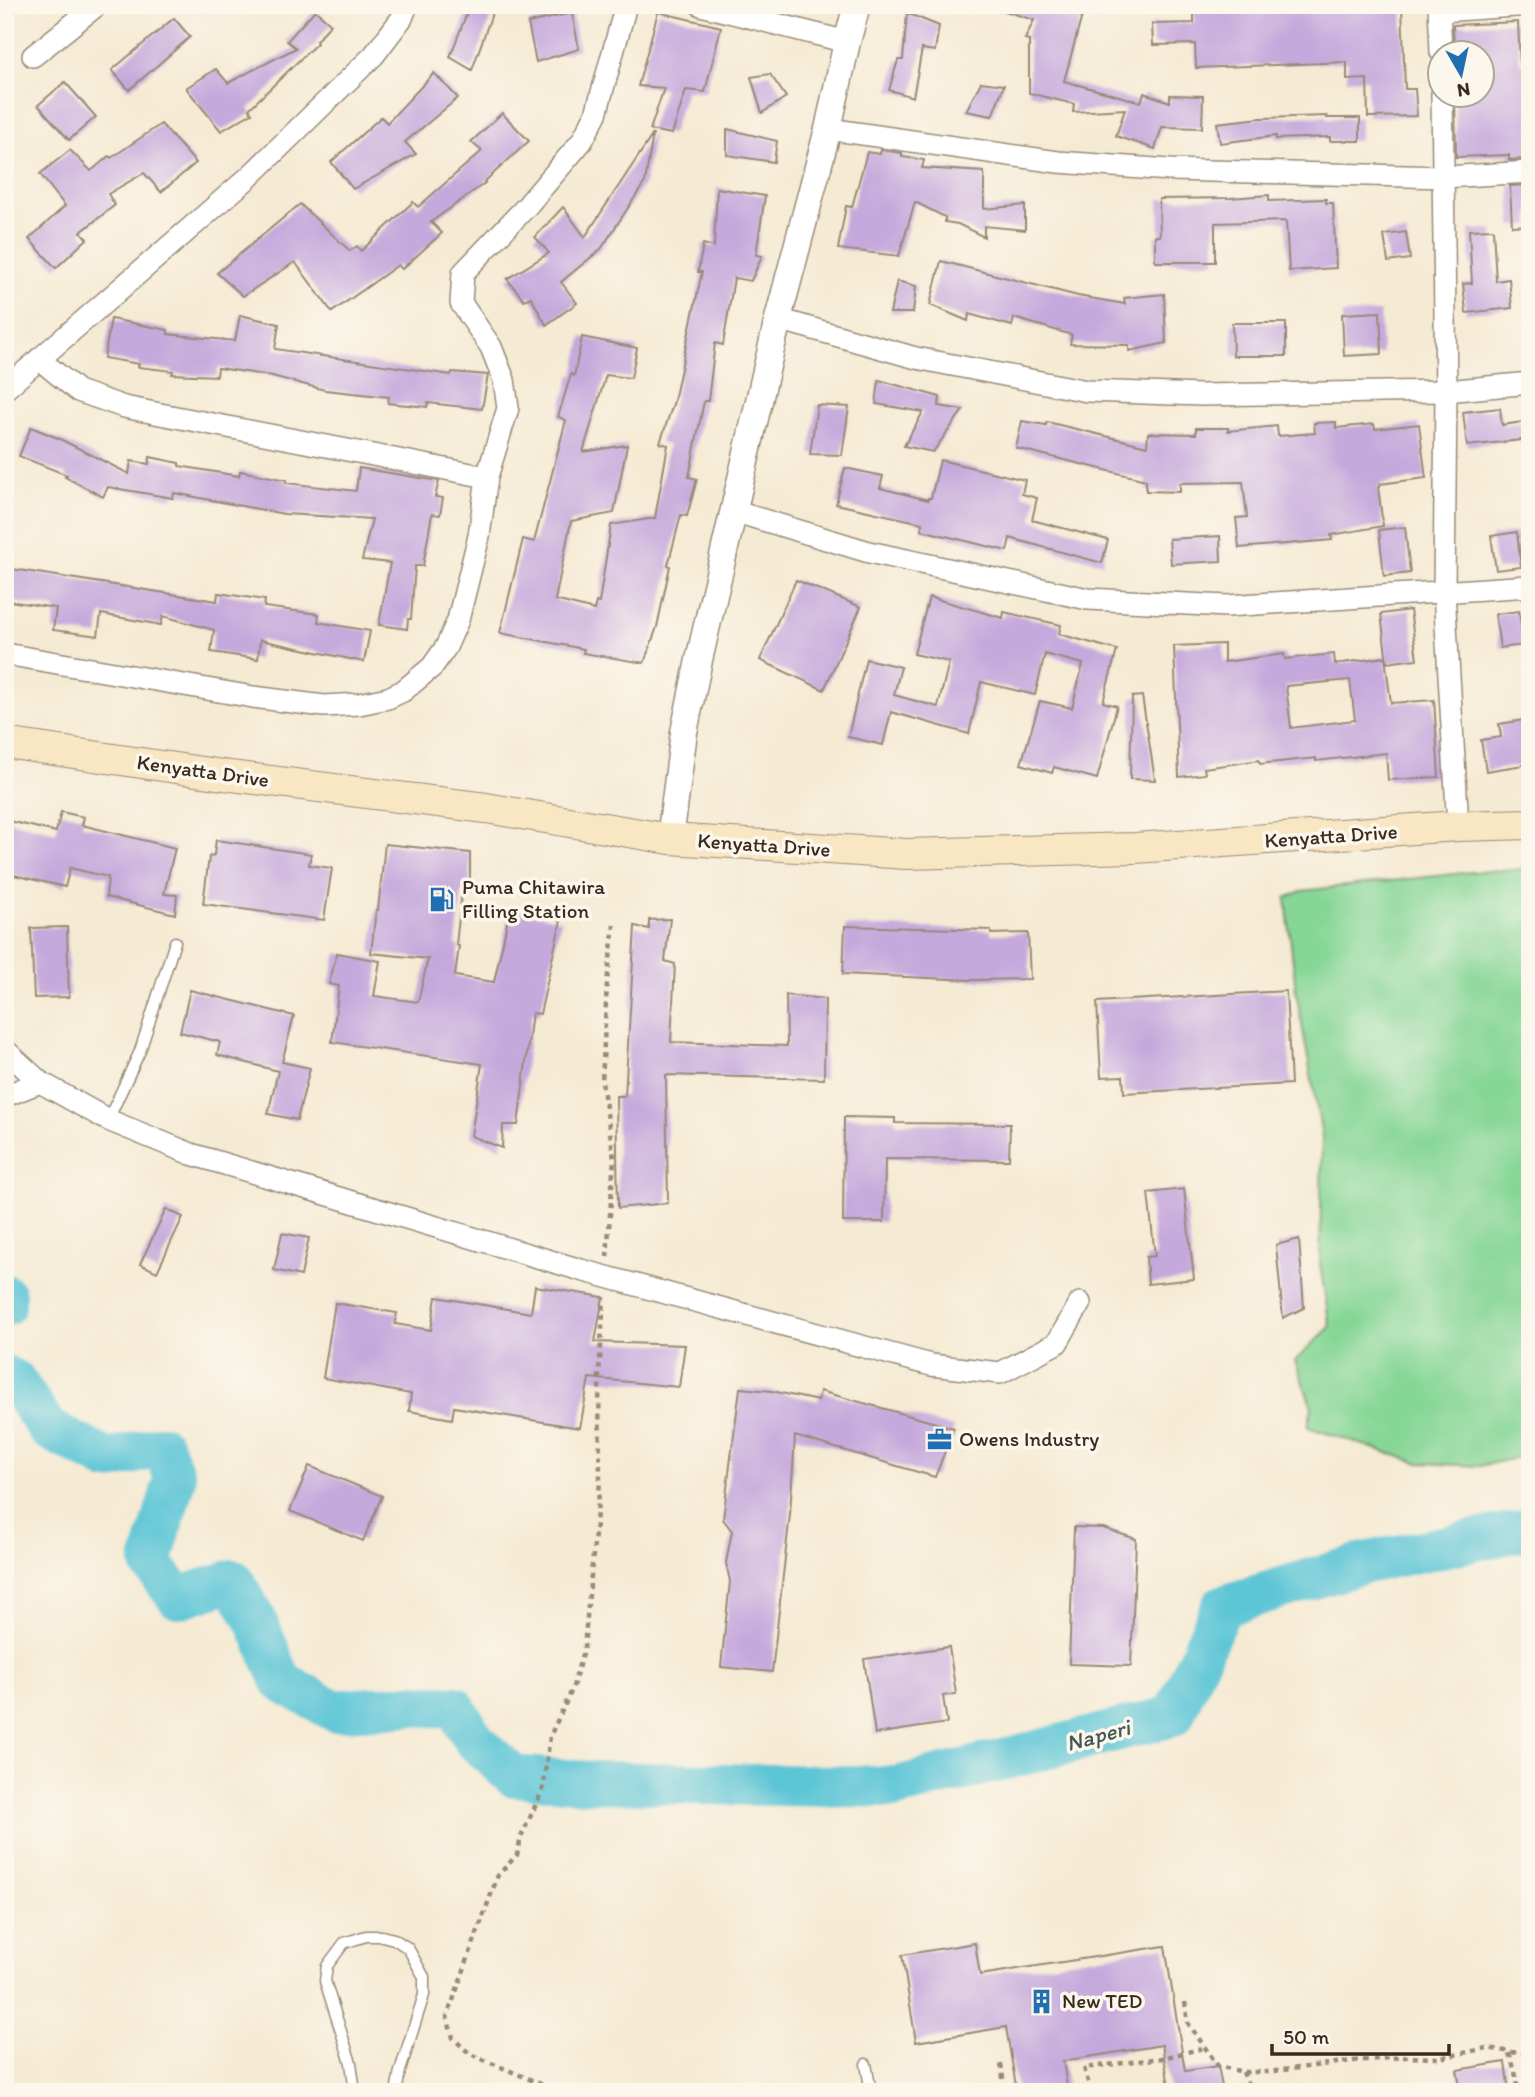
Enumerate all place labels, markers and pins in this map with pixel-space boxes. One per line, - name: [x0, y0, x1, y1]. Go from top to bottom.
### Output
- place label: Puma Chitawira Filling Station: [462, 874, 605, 923]
- fuel station icon: Puma Chitawira Filling Station: [428, 885, 456, 913]
- office icon: Owens Industry: [925, 1425, 953, 1453]
- place label: Owens Industry: [959, 1426, 1099, 1451]
- building icon: New TED: [1028, 1987, 1056, 2015]
- place label: New TED: [1062, 1988, 1143, 2013]

